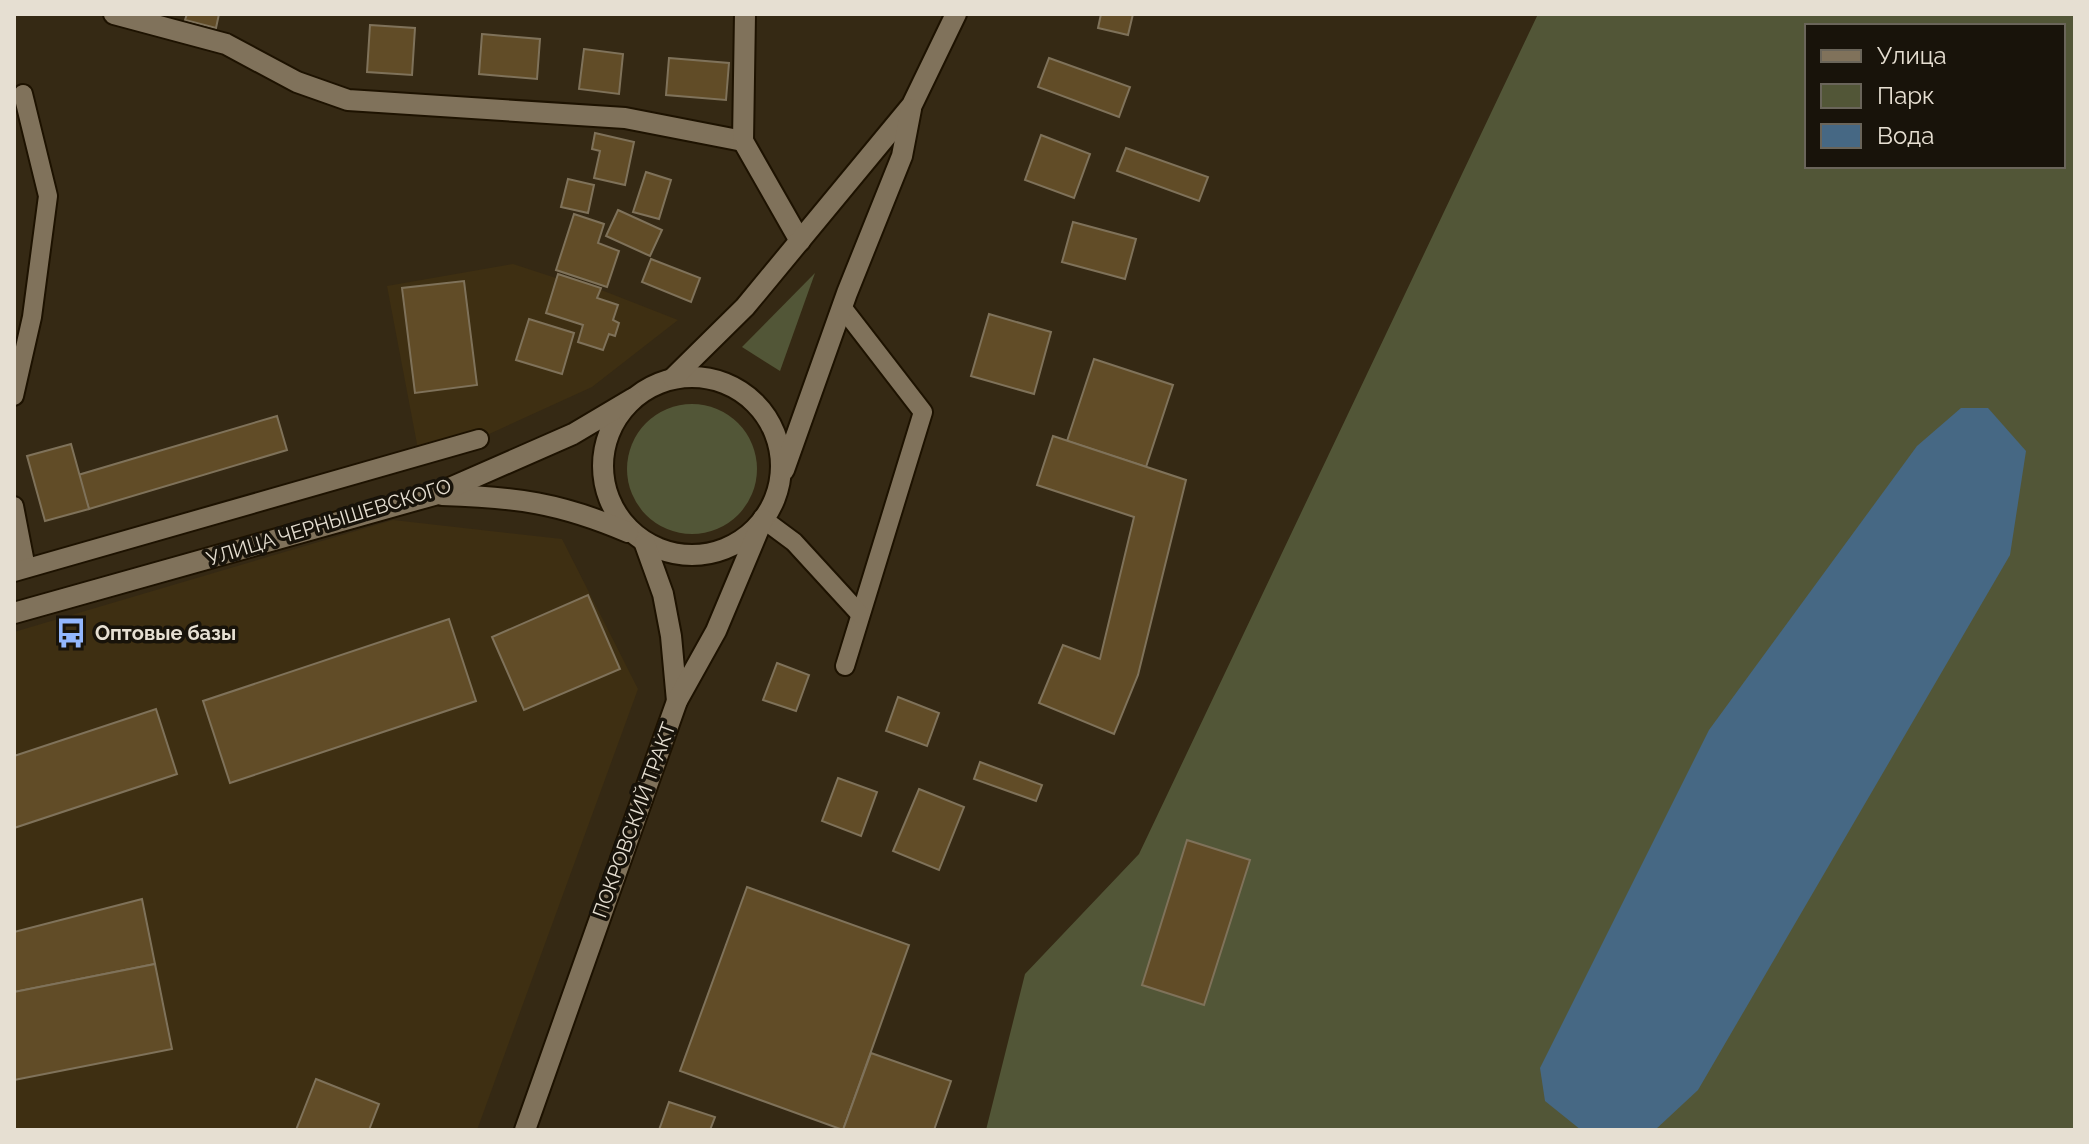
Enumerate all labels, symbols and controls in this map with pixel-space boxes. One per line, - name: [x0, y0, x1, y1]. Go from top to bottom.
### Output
- legend: [1805, 24, 2065, 168]
- text: Улица: [1877, 41, 1947, 70]
- text: Парк: [1877, 81, 1935, 110]
- text: Вода: [1877, 121, 1934, 150]
- street label: УЛИЦА ЧЕРНЫШЕВСКОГО: [204, 473, 454, 571]
- bus stop icon: Оптовые базы: [54, 616, 88, 650]
- place label: Оптовые базы: [95, 621, 236, 645]
- street label: ПОКРОВСКИЙ ТРАКТ: [587, 719, 681, 921]

